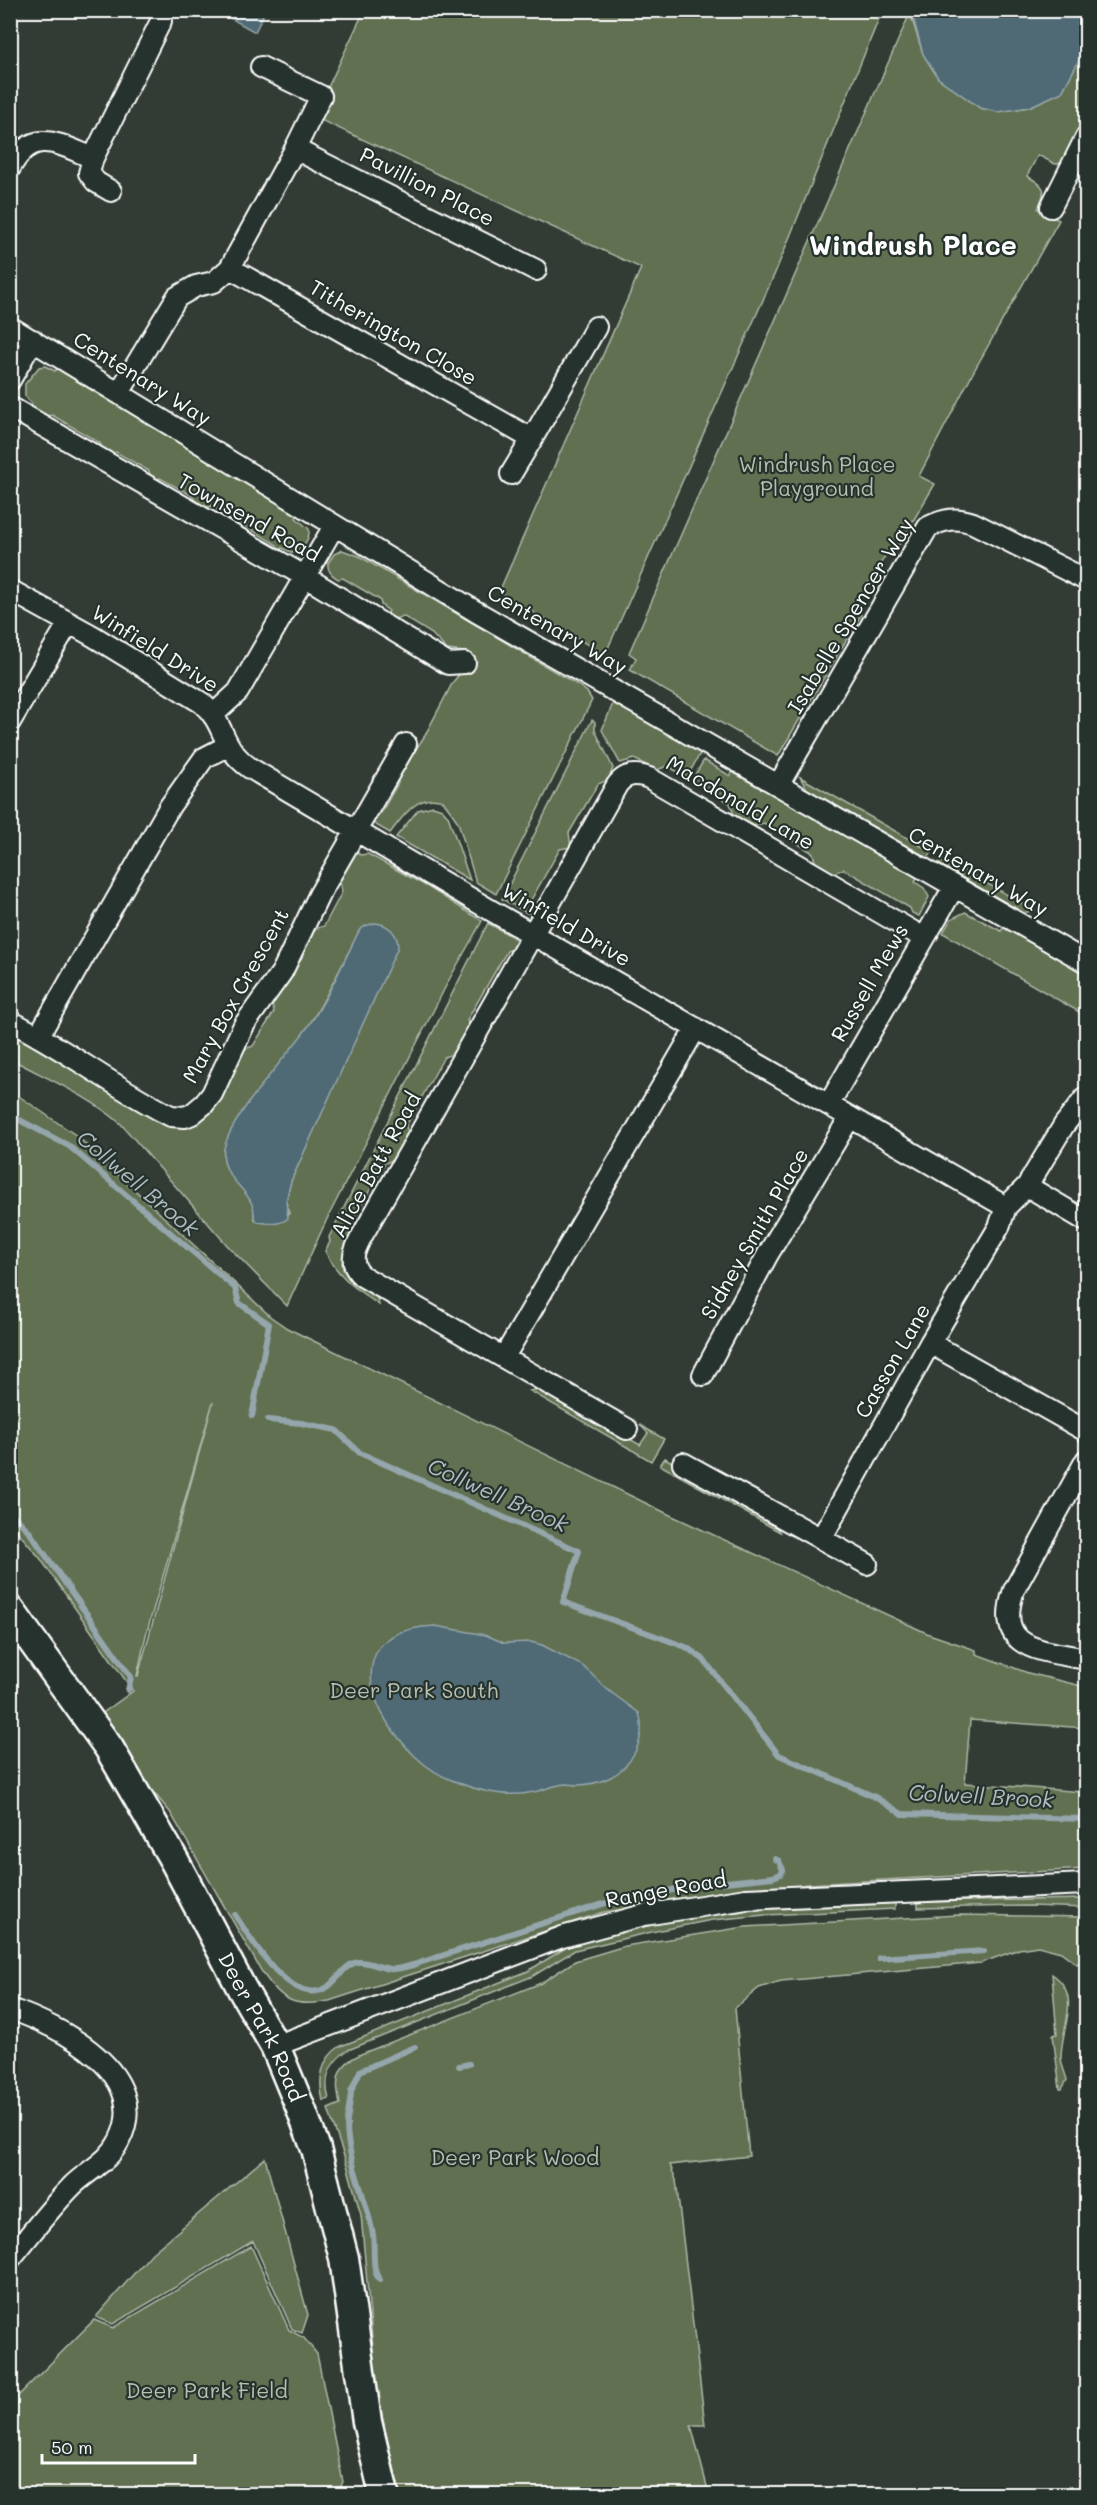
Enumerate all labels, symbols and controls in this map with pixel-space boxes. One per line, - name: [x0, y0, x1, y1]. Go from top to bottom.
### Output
- street label: Pavillion Place: [356, 140, 500, 231]
- district label: Windrush Place: [809, 227, 1017, 262]
- street label: Titherington Close: [305, 273, 482, 391]
- street label: Centenary Way: [69, 325, 217, 431]
- park label: Windrush Place Playground: [738, 450, 896, 501]
- street label: Townsend Road: [174, 466, 326, 567]
- street label: Isabelle Spencer Way: [781, 512, 919, 718]
- street label: Centenary Way: [483, 578, 633, 680]
- street label: Winfield Drive: [87, 598, 224, 698]
- street label: Macdonald Lane: [662, 748, 820, 855]
- street label: Centenary Way: [904, 820, 1054, 922]
- street label: Winfield Drive: [497, 876, 636, 972]
- street label: Mary Box Crescent: [175, 903, 294, 1087]
- street label: Russell Mews: [824, 918, 913, 1046]
- street label: Alice Batt Road: [324, 1087, 426, 1242]
- water label: Collwell Brook: [71, 1123, 207, 1243]
- street label: Sidney Smith Place: [694, 1143, 814, 1324]
- street label: Casson Lane: [848, 1298, 935, 1422]
- water label: Collwell Brook: [423, 1451, 574, 1539]
- park label: Deer Park South: [330, 1676, 498, 1703]
- water label: Colwell Brook: [908, 1777, 1056, 1814]
- street label: Range Road: [603, 1865, 728, 1912]
- street label: Deer Park Road: [213, 1947, 311, 2105]
- park label: Deer Park Wood: [431, 2143, 599, 2170]
- park label: Deer Park Field: [126, 2376, 288, 2403]
- scale bar: [42, 2427, 195, 2465]
- text: 50 m: [51, 2435, 93, 2459]

